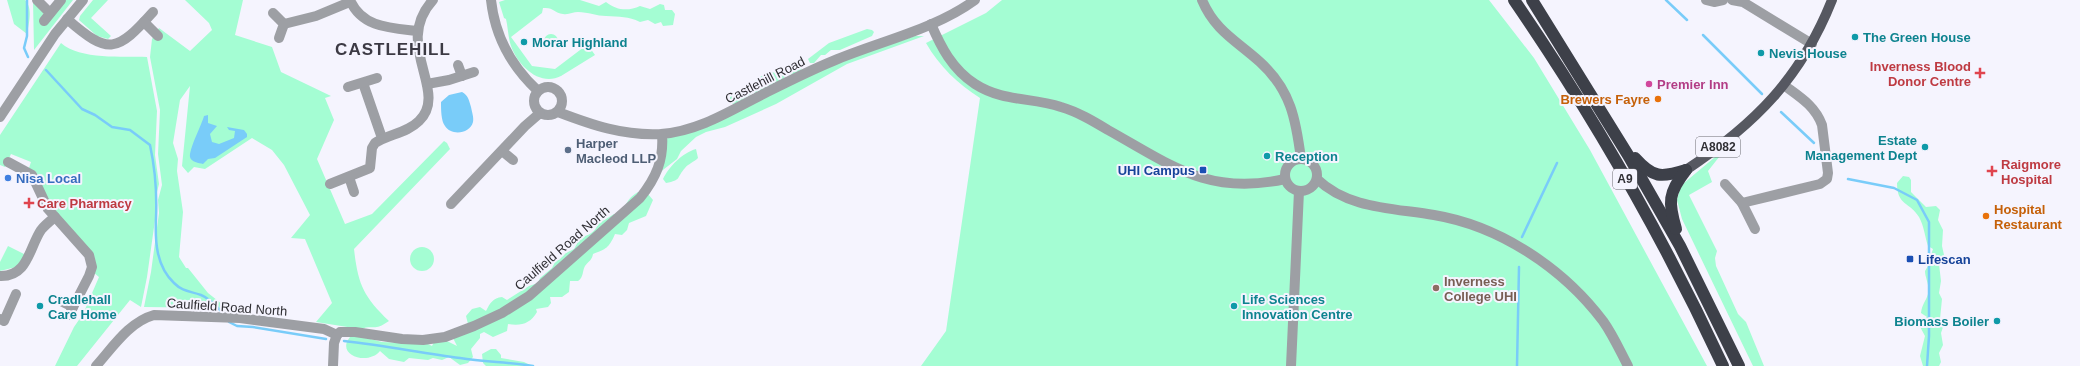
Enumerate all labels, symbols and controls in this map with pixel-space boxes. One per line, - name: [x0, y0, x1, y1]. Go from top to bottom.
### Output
- place label: The Green House: [1863, 30, 1971, 45]
- marker: The Green House: [1850, 32, 1860, 42]
- place label: Morar Highland: [532, 35, 627, 50]
- marker: Morar Highland: [519, 37, 529, 47]
- district label: CASTLEHILL: [335, 40, 451, 59]
- place label: Nevis House: [1769, 46, 1847, 61]
- marker: Nevis House: [1756, 48, 1766, 58]
- street label: Castlehill Road: [723, 53, 807, 107]
- place label: Inverness Blood Donor Centre: [1870, 59, 1971, 89]
- marker: Inverness Blood Donor Centre: [1974, 67, 1986, 79]
- place label: Premier Inn: [1657, 77, 1729, 92]
- marker: Premier Inn: [1644, 79, 1654, 89]
- place label: Brewers Fayre: [1560, 92, 1650, 107]
- marker: Brewers Fayre: [1653, 94, 1663, 104]
- place label: Estate Management Dept: [1805, 133, 1918, 163]
- place label: Harper Macleod LLP: [576, 136, 657, 166]
- road number: A8082: [1696, 137, 1740, 157]
- marker: Estate Management Dept: [1920, 142, 1930, 152]
- marker: Harper Macleod LLP: [563, 145, 573, 155]
- place label: Reception: [1275, 149, 1338, 164]
- marker: Reception: [1262, 151, 1272, 161]
- place label: Raigmore Hospital: [2001, 157, 2061, 187]
- place label: UHI Campus: [1118, 163, 1195, 178]
- marker: UHI Campus: [1198, 165, 1208, 175]
- marker: Raigmore Hospital: [1986, 165, 1998, 177]
- road number: A9: [1613, 169, 1637, 189]
- place label: Nisa Local: [16, 171, 81, 186]
- marker: Nisa Local: [3, 173, 13, 183]
- place label: Care Pharmacy: [37, 196, 132, 211]
- marker: Care Pharmacy: [24, 198, 34, 208]
- place label: Hospital Restaurant: [1994, 202, 2063, 232]
- street label: Caulfield Road North: [512, 203, 612, 293]
- marker: Hospital Restaurant: [1981, 211, 1991, 221]
- place label: Lifescan: [1918, 252, 1971, 267]
- marker: Lifescan: [1905, 254, 1915, 264]
- place label: Inverness College UHI: [1444, 274, 1517, 304]
- marker: Inverness College UHI: [1431, 283, 1441, 293]
- place label: Cradlehall Care Home: [48, 292, 117, 322]
- place label: Life Sciences Innovation Centre: [1242, 292, 1353, 322]
- street label: Caulfield Road North: [166, 295, 288, 319]
- marker: Cradlehall Care Home: [35, 301, 45, 311]
- marker: Life Sciences Innovation Centre: [1229, 301, 1239, 311]
- place label: Biomass Boiler: [1894, 314, 1989, 329]
- marker: Biomass Boiler: [1992, 316, 2002, 326]

